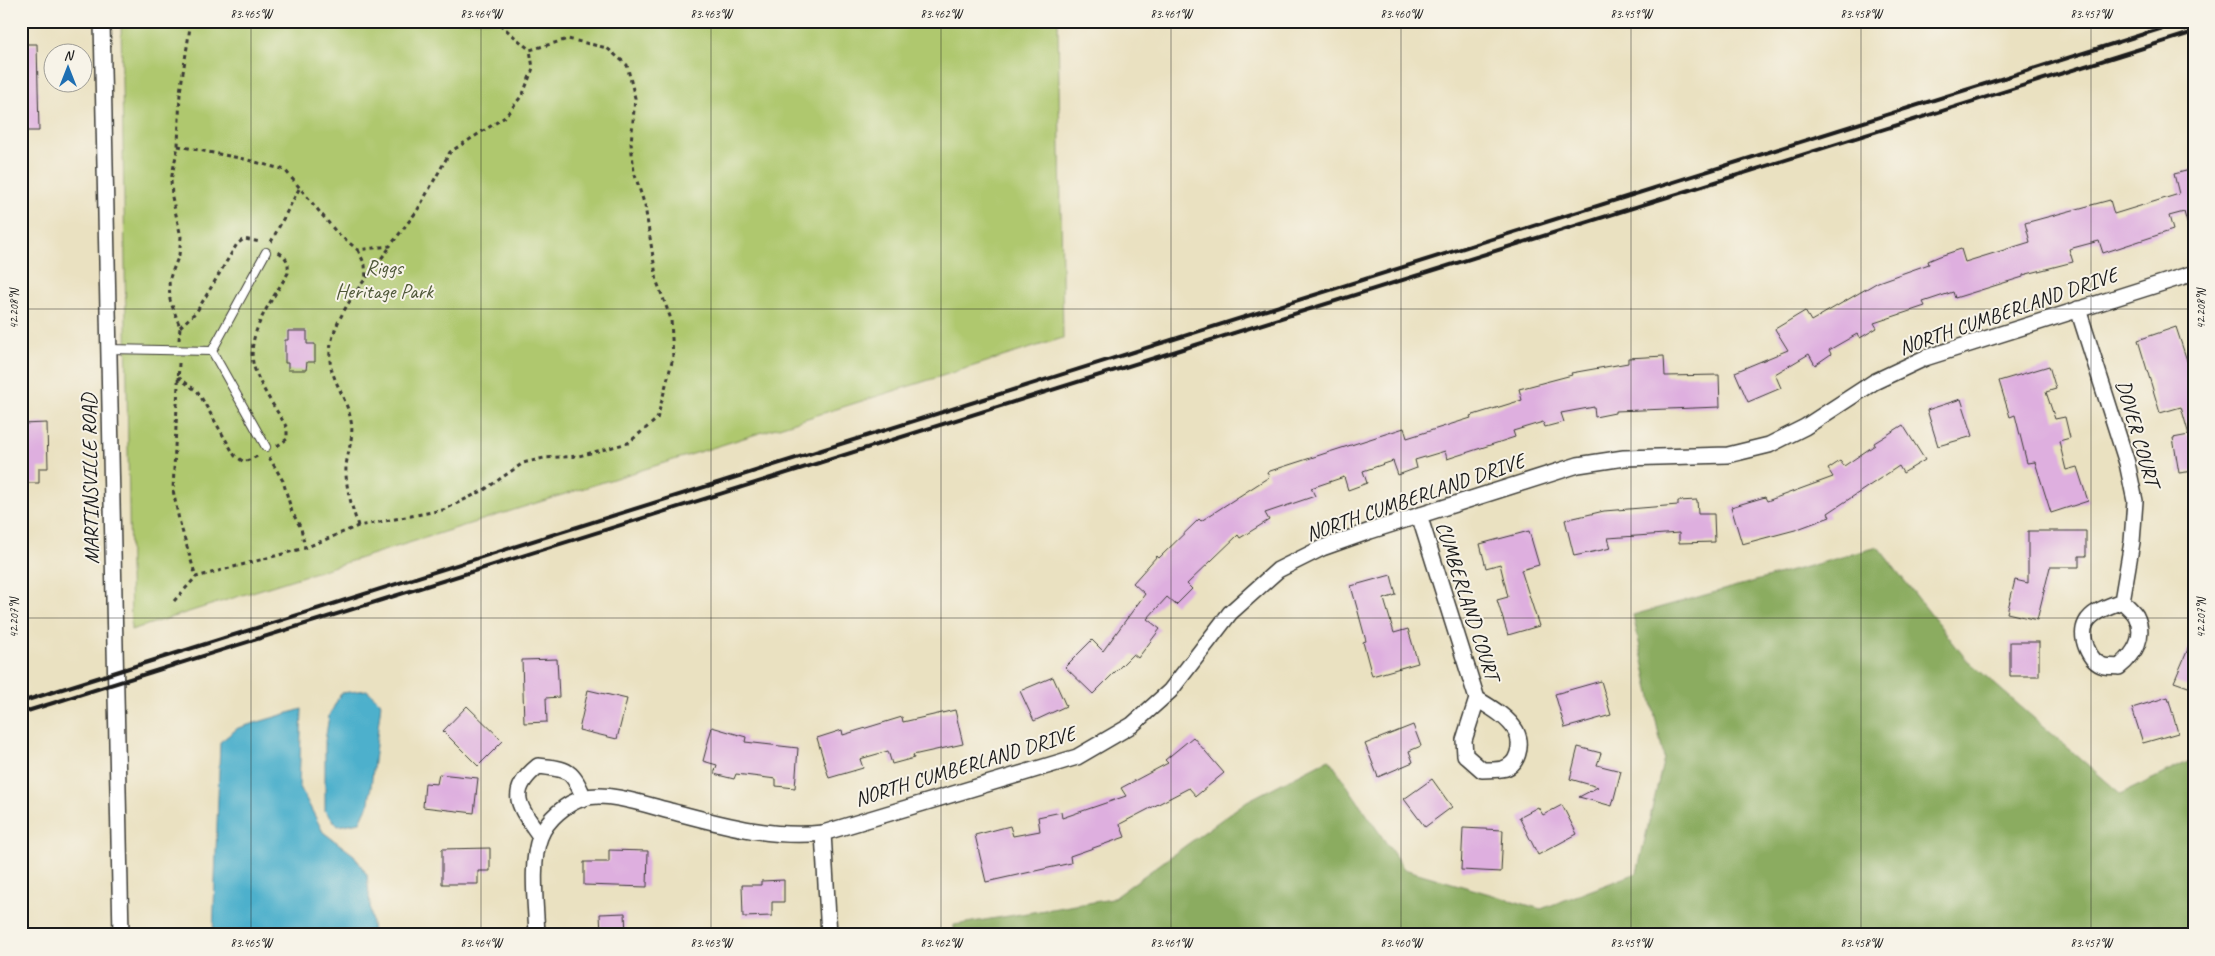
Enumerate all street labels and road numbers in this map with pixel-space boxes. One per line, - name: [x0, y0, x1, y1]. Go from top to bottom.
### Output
- street label: NORTH CUMBERLAND DRIVE: [1895, 261, 2123, 361]
- street label: DOVER COURT: [2110, 377, 2167, 494]
- street label: MARTINSVILLE ROAD: [75, 392, 104, 564]
- street label: NORTH CUMBERLAND DRIVE: [1302, 447, 1530, 547]
- street label: CUMBERLAND COURT: [1430, 518, 1507, 688]
- street label: NORTH CUMBERLAND DRIVE: [851, 719, 1081, 812]

